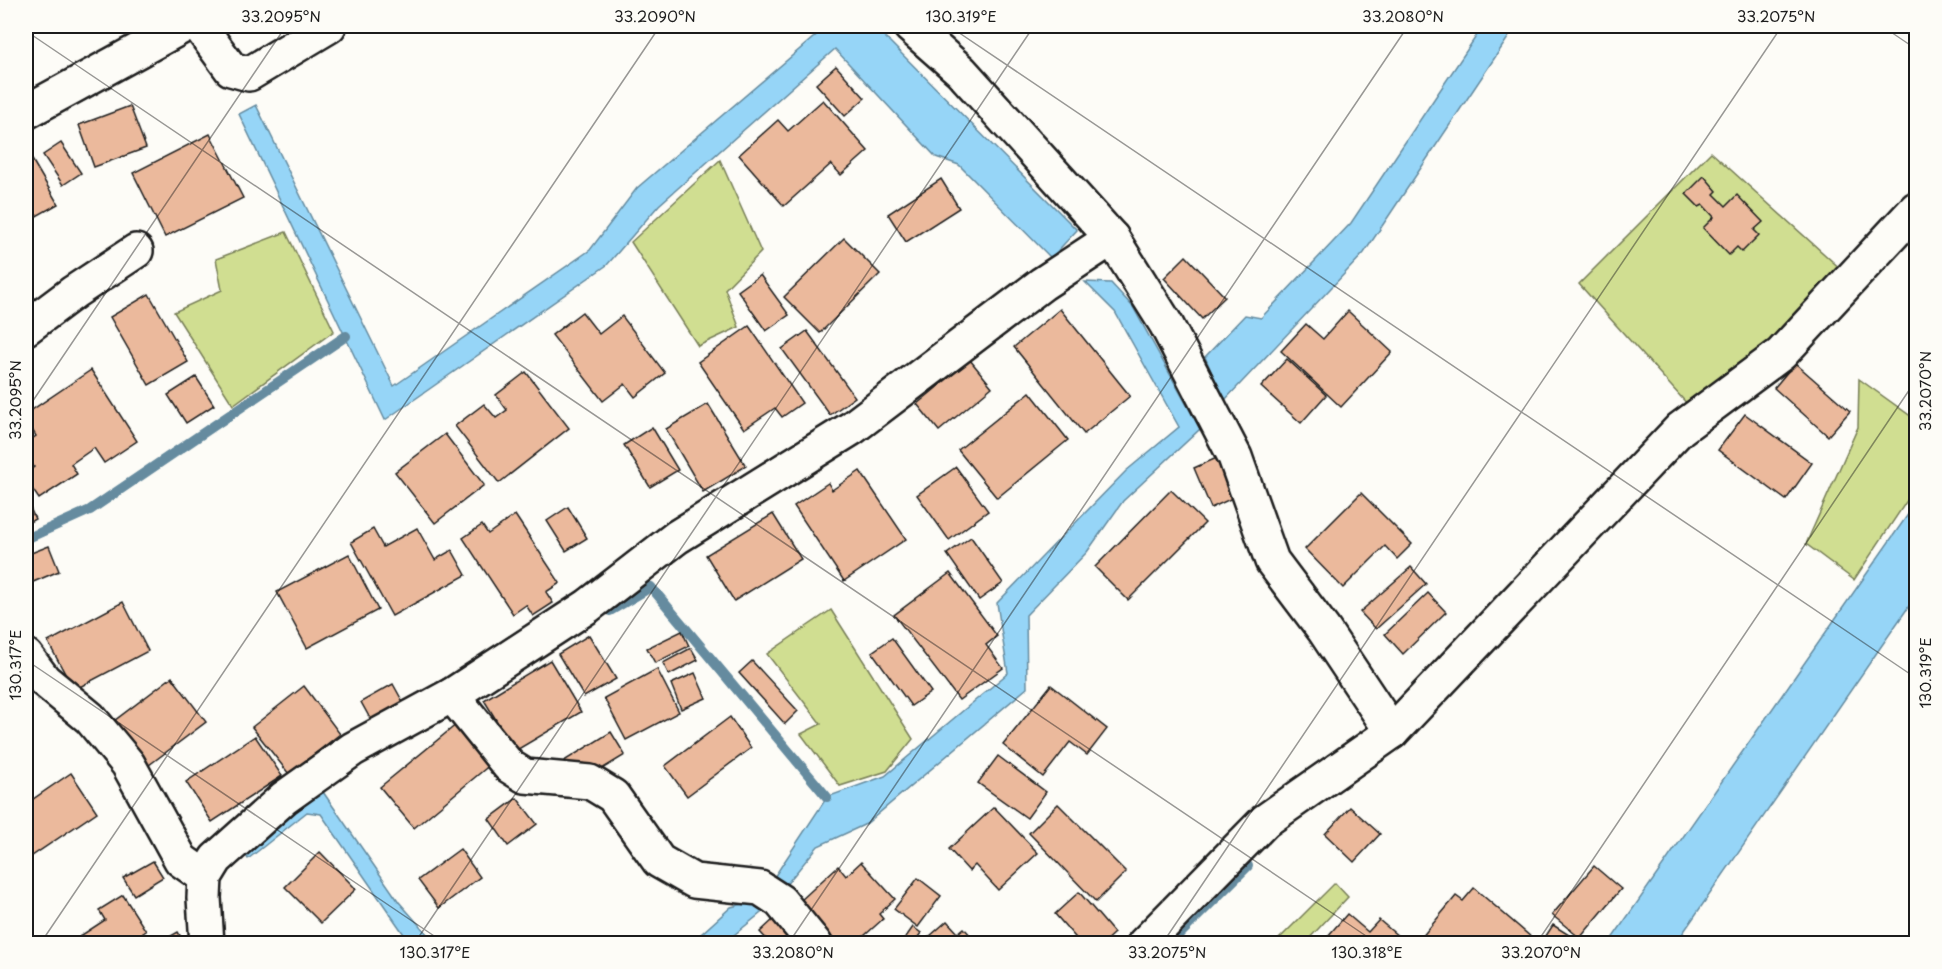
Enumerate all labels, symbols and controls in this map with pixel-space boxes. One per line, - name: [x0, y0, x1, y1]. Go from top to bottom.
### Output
- text: 33.2095°N: [241, 4, 321, 27]
- text: 33.2090°N: [614, 4, 696, 27]
- text: 130.319°E: [925, 4, 997, 27]
- text: 33.2080°N: [1362, 4, 1444, 27]
- text: 33.2075°N: [1737, 4, 1815, 27]
- text: 33.2070°N: [1913, 351, 1936, 431]
- text: 33.2095°N: [3, 360, 26, 440]
- text: 130.317°E: [3, 630, 26, 700]
- text: 130.319°E: [1913, 637, 1936, 709]
- text: 130.317°E: [400, 940, 470, 963]
- text: 33.2080°N: [752, 940, 834, 963]
- text: 33.2075°N: [1128, 940, 1206, 963]
- text: 130.318°E: [1331, 940, 1403, 963]
- text: 33.2070°N: [1501, 940, 1581, 963]

